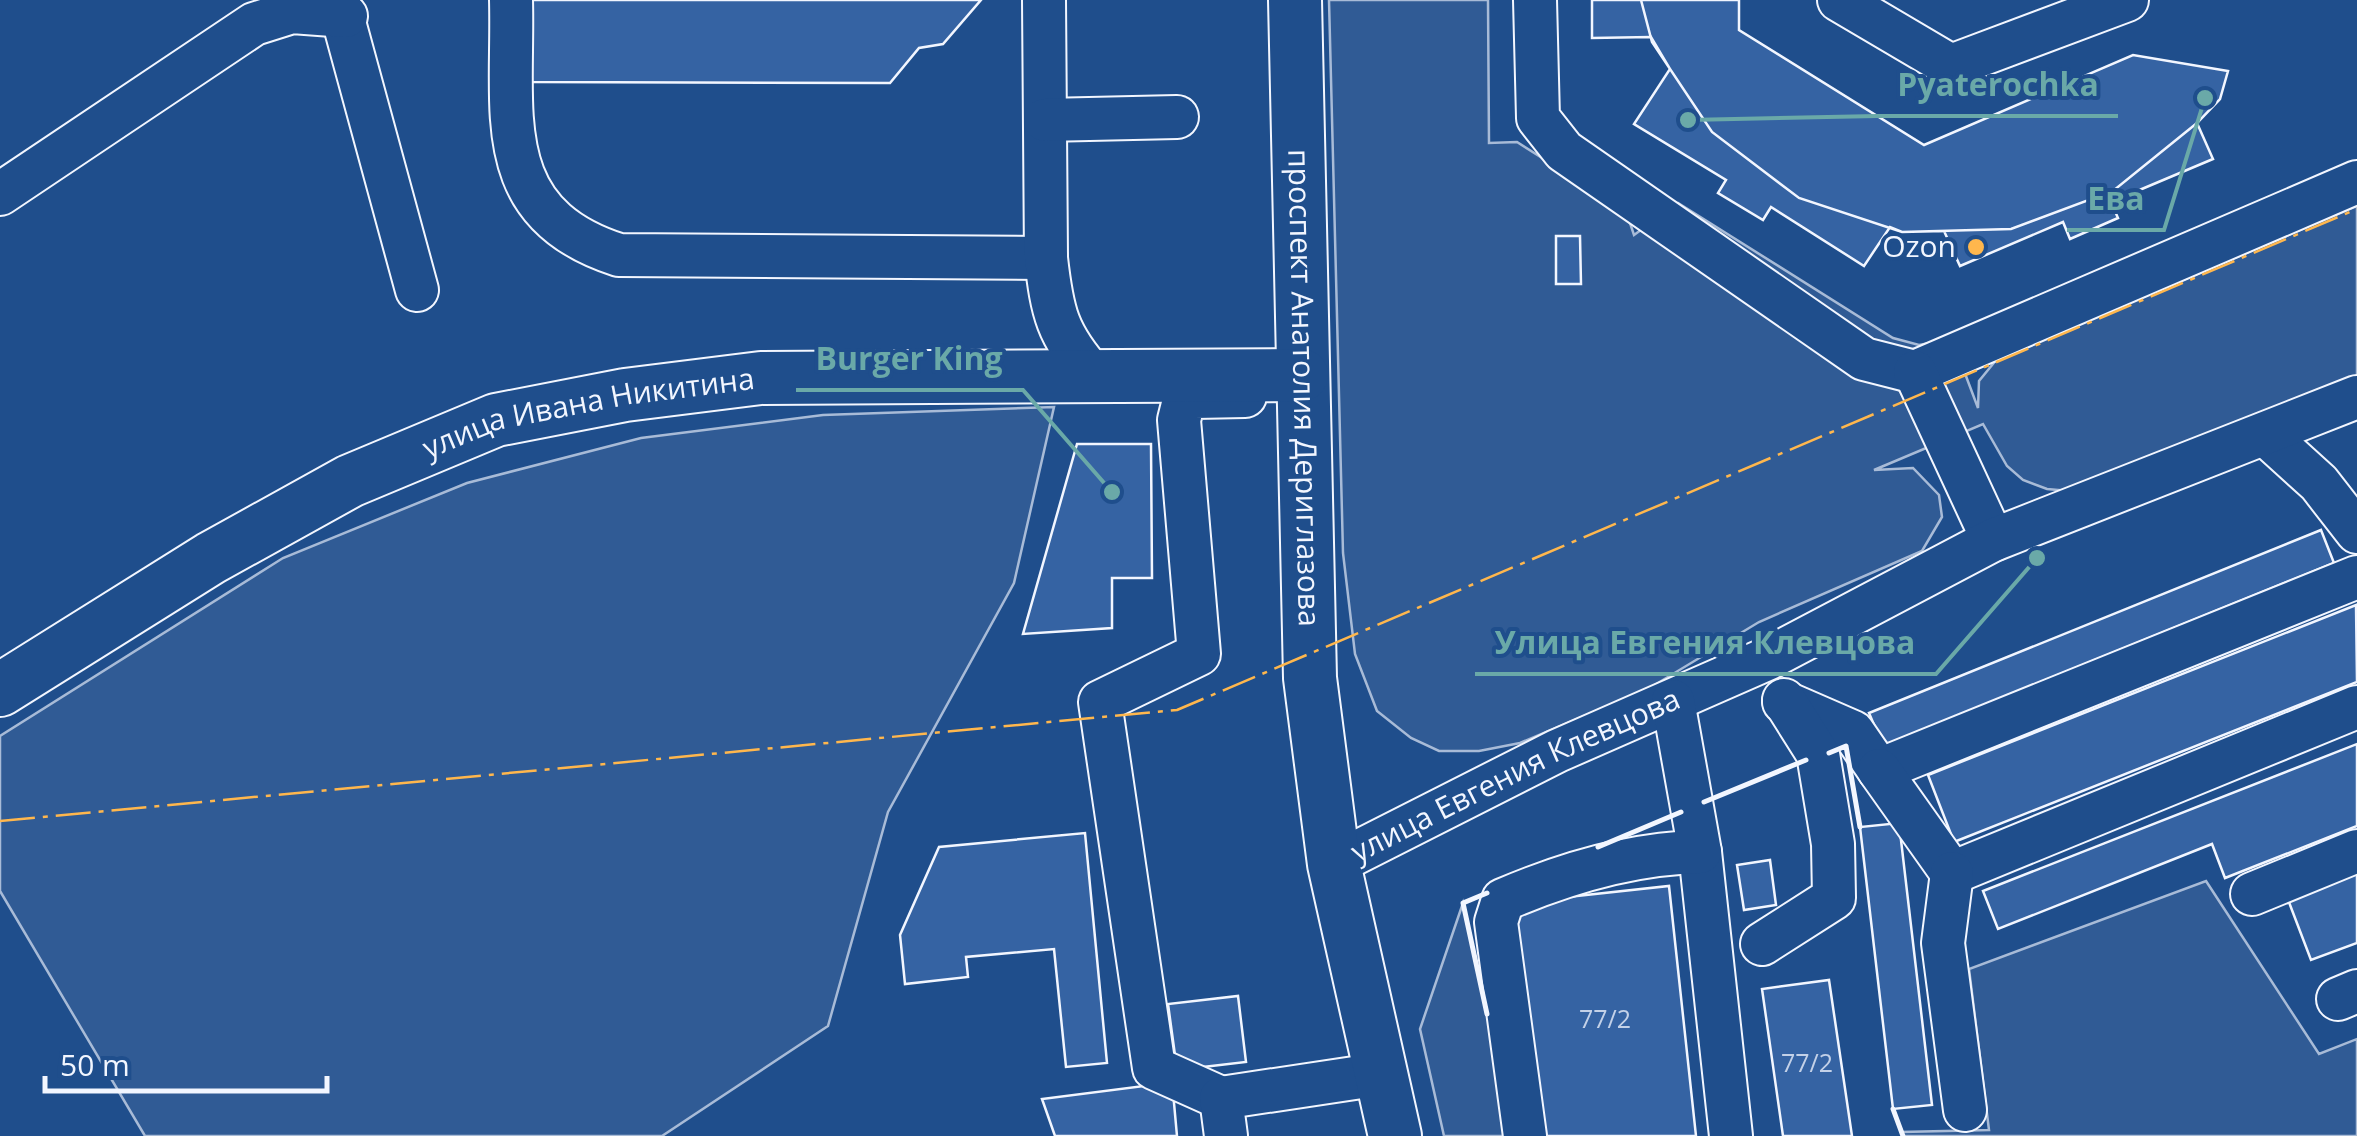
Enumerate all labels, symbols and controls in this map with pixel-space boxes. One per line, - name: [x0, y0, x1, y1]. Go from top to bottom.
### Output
- callout: Pyaterochka: [1877, 54, 2118, 116]
- text: Pyaterochka: [1897, 62, 2099, 105]
- street label: проспект Анатолия Дериглазова: [1279, 149, 1331, 627]
- callout: Ева: [2067, 168, 2164, 230]
- text: Ева: [2087, 176, 2145, 219]
- place label: Ozon: [1882, 225, 1956, 266]
- marker: Ozon: [1965, 236, 1987, 258]
- callout: Burger King: [796, 328, 1023, 390]
- text: Burger King: [815, 336, 1003, 379]
- street label: улица Ивана Никитина: [416, 357, 757, 467]
- callout: Улица Евгения Клевцова: [1475, 612, 1936, 674]
- text: Улица Евгения Клевцова: [1495, 620, 1915, 663]
- street label: улица Евгения Клевцова: [1343, 678, 1686, 871]
- house number: 77/2: [1579, 1001, 1631, 1035]
- scale bar: [45, 1031, 328, 1093]
- text: 50 m: [60, 1044, 130, 1085]
- house number: 77/2: [1781, 1045, 1833, 1079]

